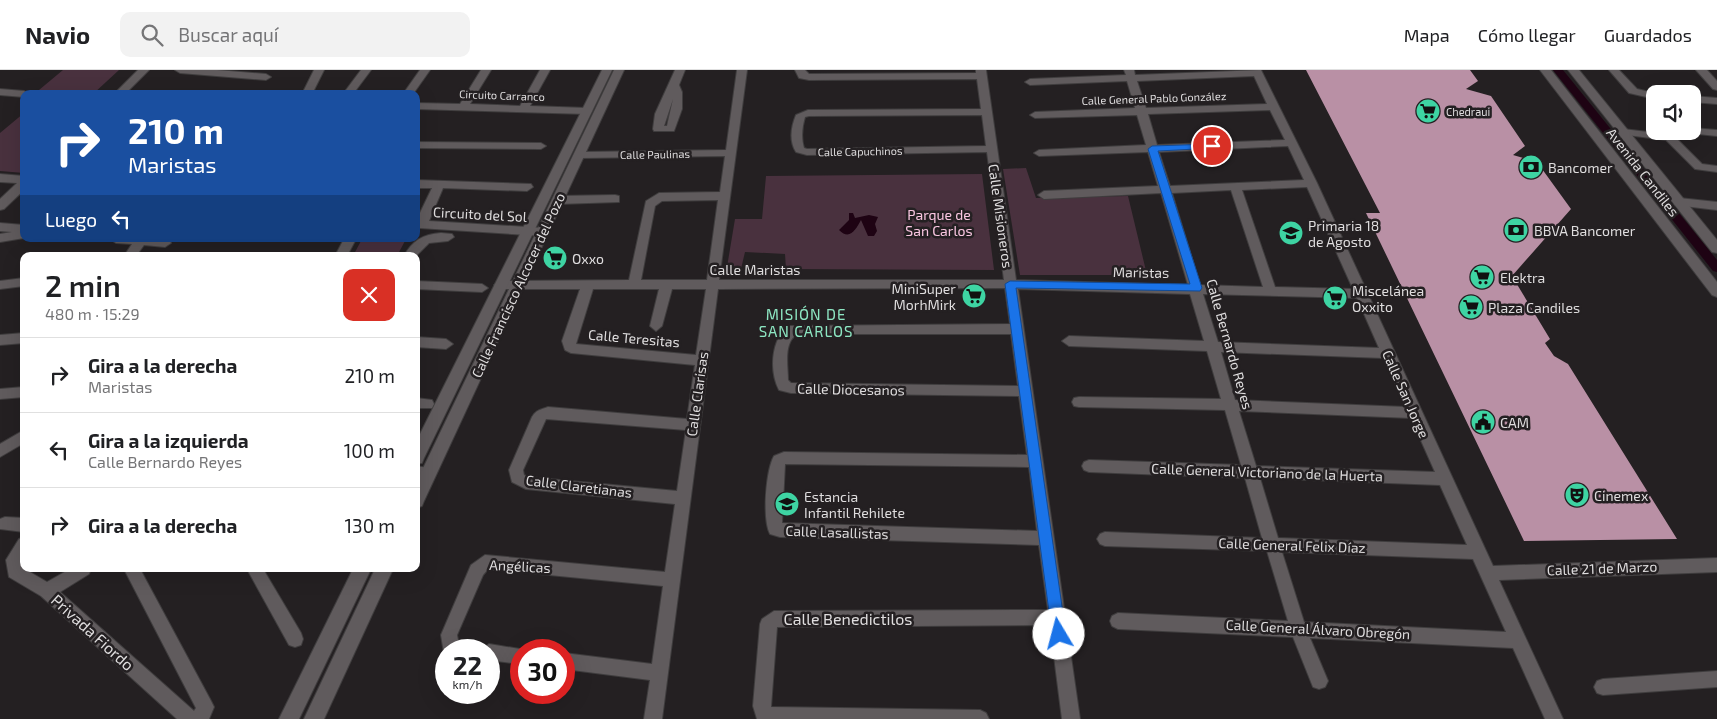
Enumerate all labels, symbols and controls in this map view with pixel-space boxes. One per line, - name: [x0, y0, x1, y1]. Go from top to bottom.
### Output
- search box: [120, 12, 470, 57]
- text: Navio: [25, 20, 90, 49]
- icon: search: [138, 21, 166, 49]
- text: Buscar aquí: [178, 23, 279, 46]
- text: Mapa: [1404, 24, 1450, 46]
- text: Cómo llegar: [1478, 24, 1576, 46]
- text: Guardados: [1604, 24, 1692, 46]
- map controls: [1646, 85, 1701, 140]
- button: sound: [1646, 85, 1701, 140]
- street label: Circuito Carranco: [459, 87, 545, 103]
- street label: Calle General Pablo González: [1081, 89, 1227, 107]
- supermarket icon: Chedraui: [1415, 98, 1441, 124]
- place label: Chedraui: [1446, 105, 1490, 118]
- text: 210 m: [128, 109, 224, 151]
- icon: right: [45, 110, 110, 175]
- street label: Avenida Candiles: [1603, 124, 1683, 220]
- pin: [1191, 125, 1233, 167]
- icon: arrive: [1198, 132, 1226, 160]
- street label: Calle Capuchinos: [817, 144, 903, 158]
- street label: Calle Paulinas: [620, 147, 690, 161]
- text: Maristas: [128, 151, 216, 177]
- bank icon: Bancomer: [1518, 154, 1544, 180]
- place label: Bancomer: [1548, 159, 1613, 176]
- street label: Calle Misioneros: [985, 163, 1017, 269]
- street label: Calle Francisco Alcocer del Pozo: [468, 190, 568, 380]
- street label: Circuito del Sol: [433, 203, 528, 225]
- icon: left: [107, 205, 135, 233]
- park label: Parque de San Carlos: [905, 206, 973, 239]
- text: Luego: [45, 208, 97, 231]
- place label: Primaria 18 de Agosto: [1308, 217, 1379, 250]
- bank icon: BBVA Bancomer: [1503, 217, 1529, 243]
- school or university icon: Primaria 18 de Agosto: [1278, 220, 1304, 246]
- place label: BBVA Bancomer: [1534, 222, 1636, 239]
- supermarket icon: Oxxo: [542, 245, 568, 271]
- place label: Oxxo: [572, 250, 604, 267]
- street label: Calle Maristas: [710, 261, 800, 278]
- street label: Maristas: [1113, 263, 1169, 281]
- supermarket icon: Elektra: [1469, 264, 1495, 290]
- text: 2 min: [45, 267, 121, 303]
- button: close: [343, 269, 395, 321]
- place label: Elektra: [1500, 269, 1545, 286]
- street label: Calle Bernardo Reyes: [1203, 277, 1257, 411]
- place label: MiniSuper MorhMirk: [892, 280, 956, 313]
- place label: Miscelánea Oxxito: [1352, 282, 1424, 315]
- supermarket icon: MiniSuper MorhMirk: [961, 283, 987, 309]
- supermarket icon: Miscelánea Oxxito: [1322, 285, 1348, 311]
- supermarket icon: Plaza Candiles: [1458, 294, 1484, 320]
- place label: Plaza Candiles: [1488, 299, 1580, 316]
- text: 480 m · 15:29: [45, 304, 140, 323]
- district label: MISIÓN DE SAN CARLOS: [759, 305, 853, 340]
- street label: Calle Teresitas: [587, 326, 681, 350]
- street label: Calle San Jorge: [1379, 347, 1433, 441]
- street label: Calle Clarisas: [683, 351, 711, 437]
- text: Gira a la derecha: [88, 354, 237, 377]
- icon: right: [45, 361, 73, 389]
- text: 210 m: [344, 364, 395, 387]
- text: Maristas: [88, 377, 152, 396]
- street label: Calle Diocesanos: [797, 380, 905, 398]
- public building icon: CAM: [1470, 409, 1496, 435]
- place label: CAM: [1500, 414, 1529, 431]
- text: Gira a la izquierda: [88, 429, 249, 452]
- icon: left: [45, 436, 73, 464]
- text: 100 m: [344, 439, 395, 462]
- text: Calle Bernardo Reyes: [88, 452, 242, 471]
- street label: Calle General Victoriano de la Huerta: [1151, 459, 1383, 485]
- street label: Calle Claretianas: [525, 471, 633, 501]
- theatre icon: Cinemex: [1564, 482, 1590, 508]
- place label: Cinemex: [1594, 487, 1649, 504]
- place label: Estancia Infantil Rehilete: [804, 488, 905, 521]
- school or university icon: Estancia Infantil Rehilete: [774, 491, 800, 517]
- icon: right: [45, 511, 73, 539]
- text: Gira a la derecha: [88, 514, 237, 537]
- text: 130 m: [345, 514, 395, 537]
- street label: Calle Lasallistas: [785, 522, 889, 542]
- street label: Calle General Felix Díaz: [1218, 534, 1366, 556]
- street label: Angélicas: [489, 556, 551, 576]
- street label: Calle 21 de Marzo: [1546, 558, 1658, 578]
- street label: Privada Fiordo: [48, 590, 138, 674]
- position arrow: [1032, 607, 1084, 659]
- street label: Calle Benedictilos: [784, 609, 912, 628]
- street label: Calle General Álvaro Obregón: [1225, 616, 1411, 642]
- speed limit sign: 30: [510, 639, 575, 704]
- text: 22: [453, 650, 482, 680]
- text: km/h: [453, 677, 482, 691]

